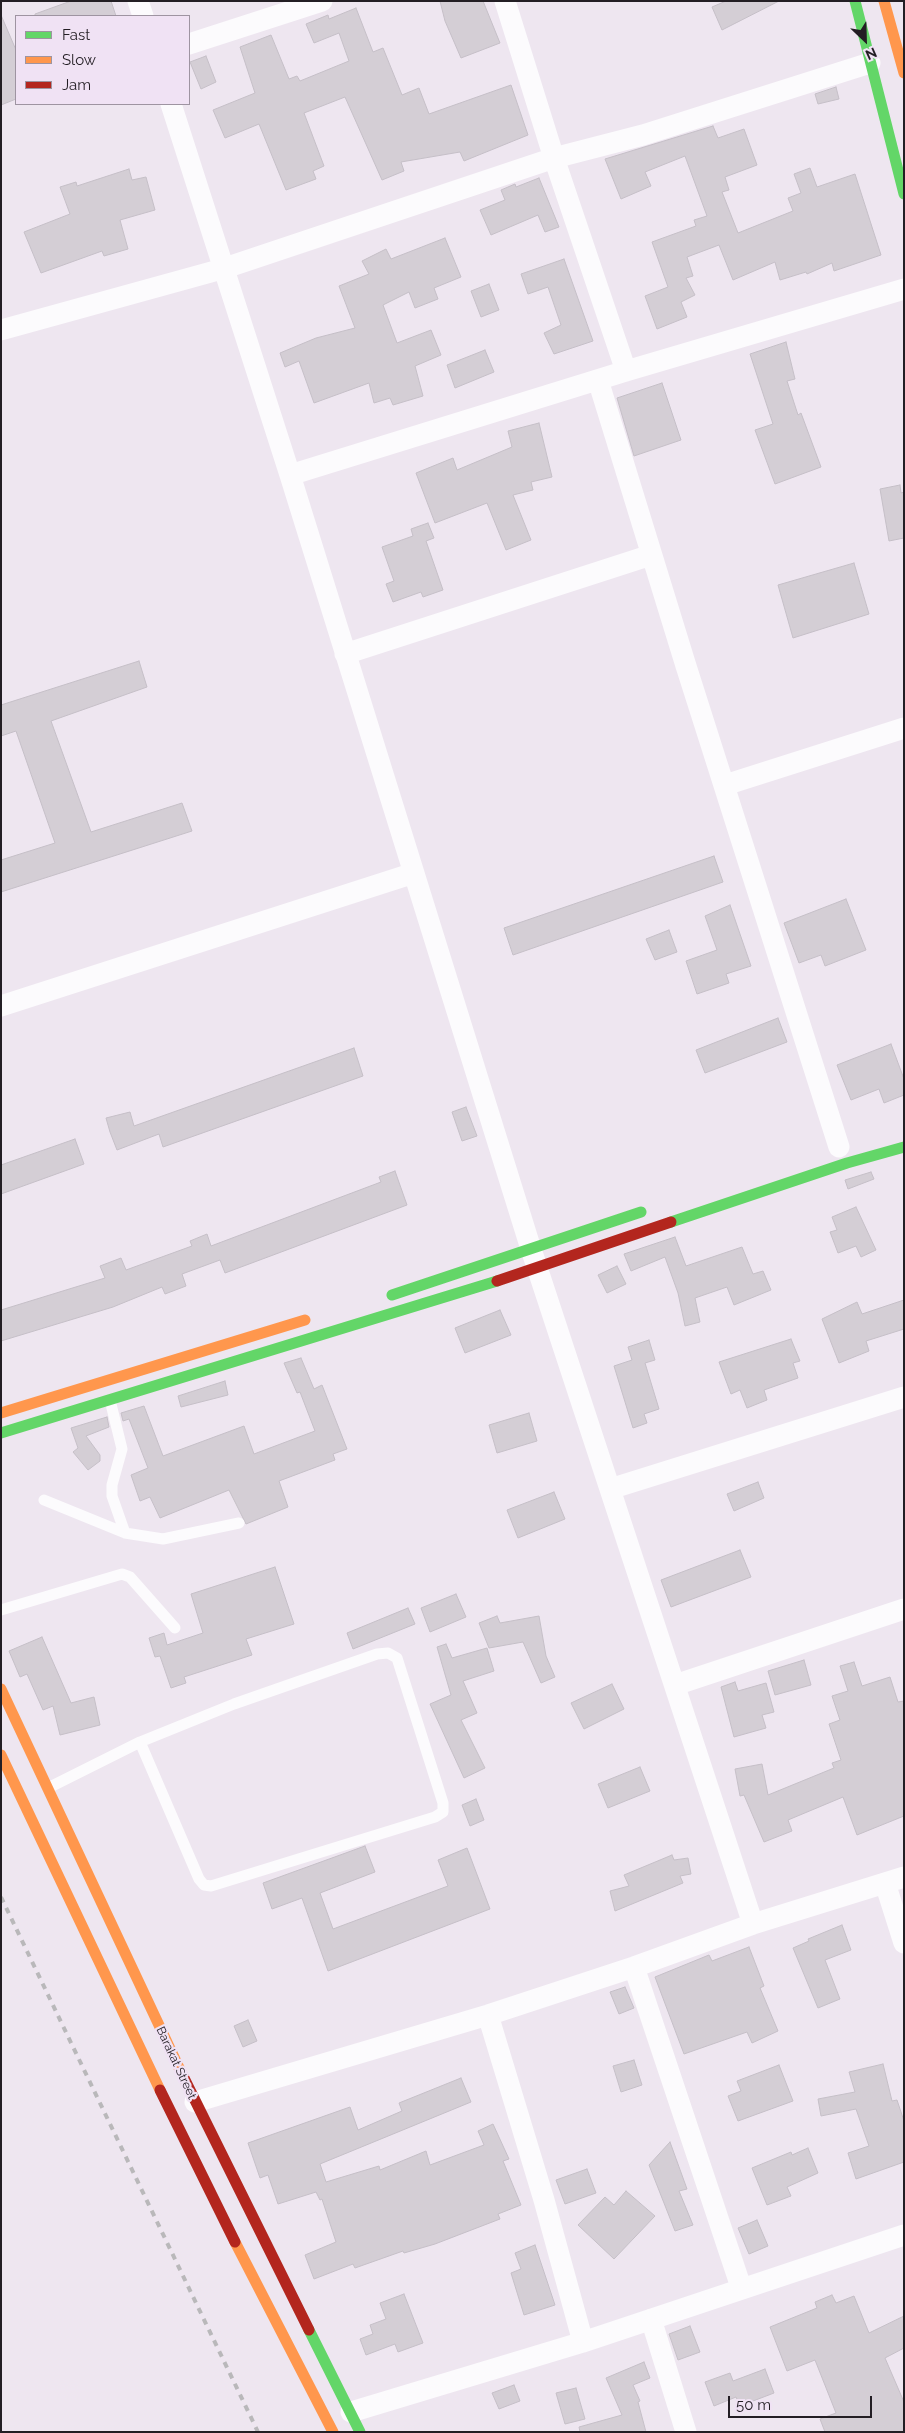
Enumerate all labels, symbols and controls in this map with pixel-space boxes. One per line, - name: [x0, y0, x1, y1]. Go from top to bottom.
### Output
- legend: [15, 15, 190, 105]
- north arrow: [840, 15, 890, 65]
- text: Fast: [62, 26, 90, 44]
- text: N: [863, 44, 879, 63]
- text: Slow: [62, 51, 96, 69]
- text: Jam: [62, 76, 91, 94]
- street label: Barakat Street: [153, 2024, 199, 2102]
- scale bar: [730, 2386, 874, 2418]
- text: 50 m: [736, 2396, 771, 2414]

